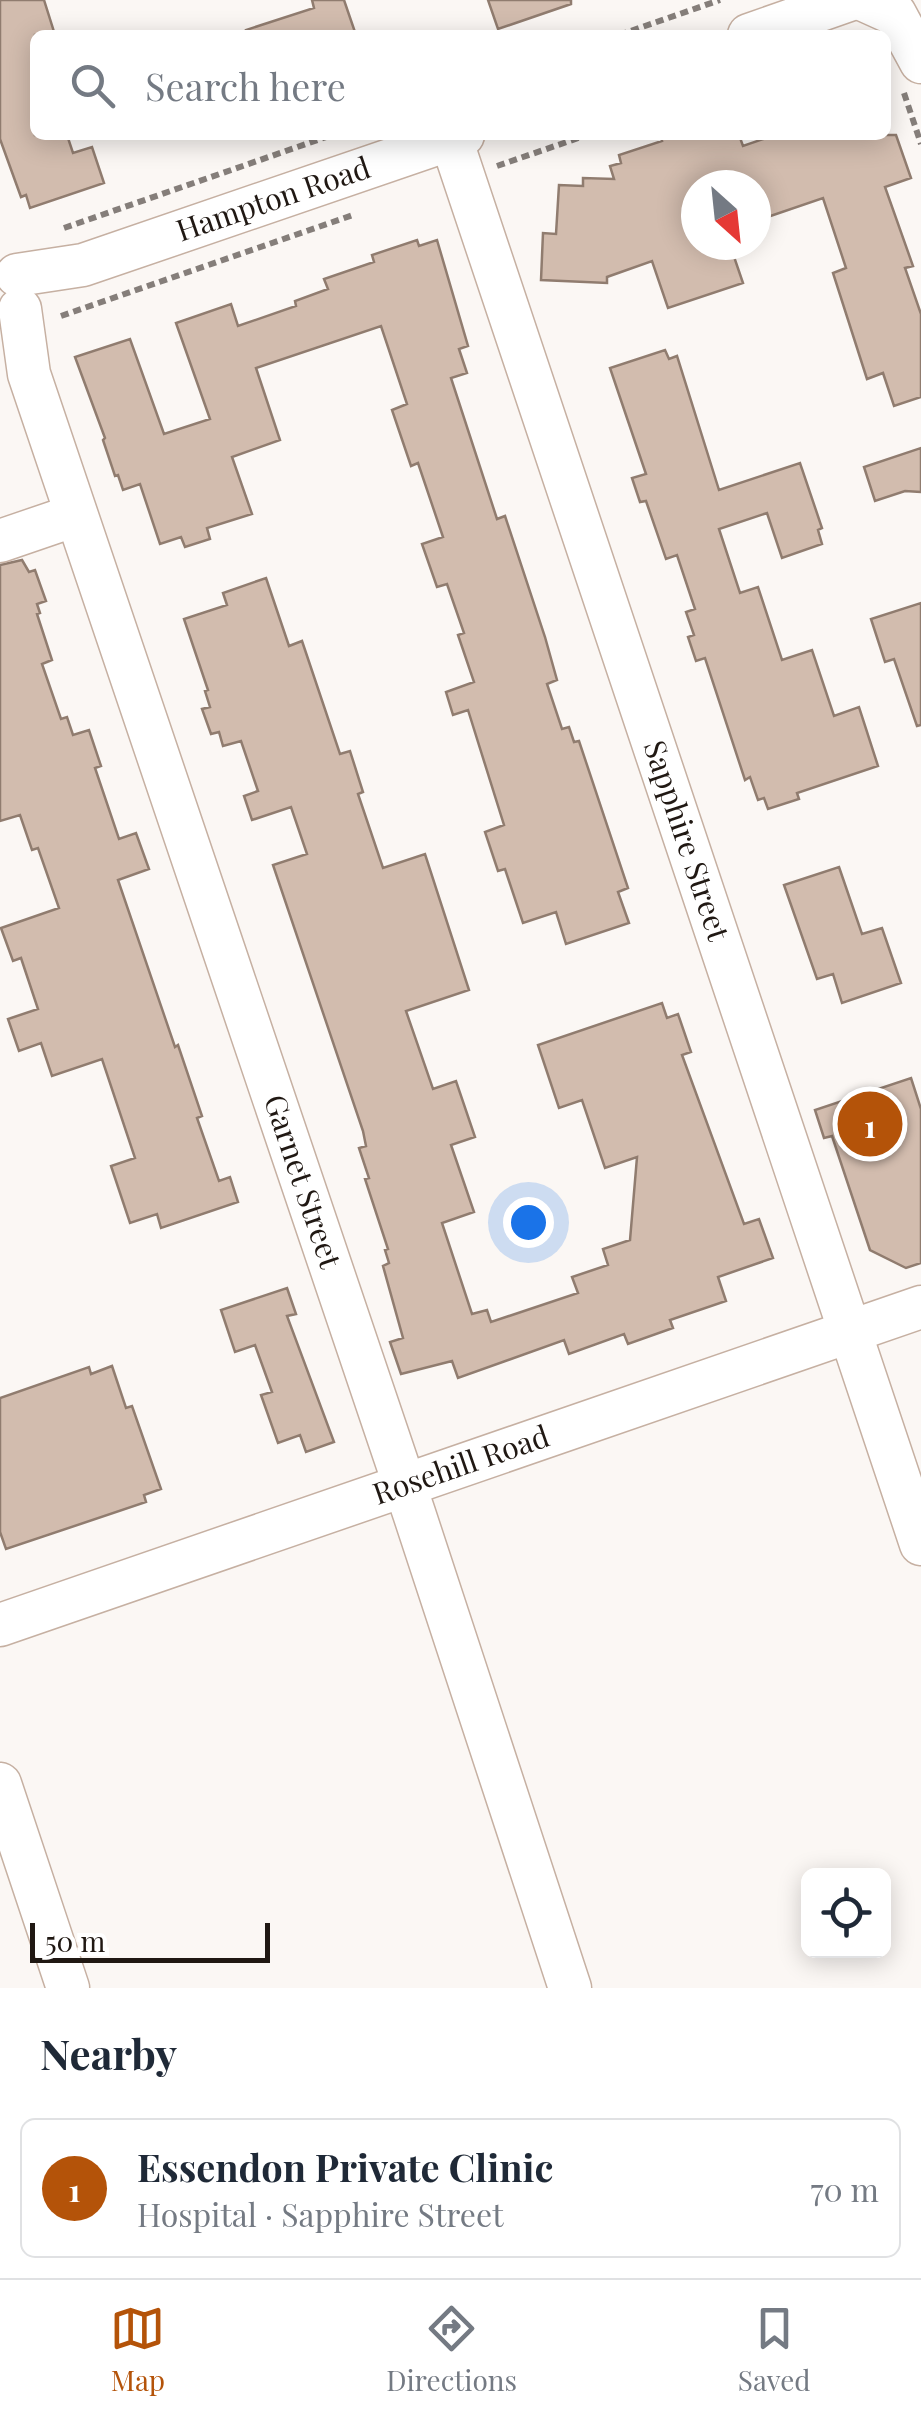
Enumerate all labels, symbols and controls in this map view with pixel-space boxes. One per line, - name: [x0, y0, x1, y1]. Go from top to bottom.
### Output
- search box: [30, 30, 891, 140]
- icon: search: [65, 58, 120, 113]
- text: Search here: [145, 60, 346, 111]
- street label: Hampton Road: [171, 146, 375, 250]
- north arrow: [681, 170, 771, 260]
- street label: Sapphire Street: [636, 735, 740, 946]
- pin: 1: [838, 1086, 902, 1162]
- street label: Garnet Street: [256, 1089, 352, 1273]
- your location: [503, 1197, 554, 1248]
- street label: Rosehill Road: [367, 1415, 554, 1513]
- map controls: [801, 1868, 891, 1958]
- button: locate: [801, 1868, 891, 1958]
- scale bar: [30, 1918, 270, 1962]
- text: 50 m: [45, 1922, 105, 1959]
- text: Nearby: [40, 2025, 177, 2081]
- text: Essendon Private Clinic: [137, 2141, 553, 2192]
- text: 1: [68, 2167, 81, 2210]
- text: 70 m: [810, 2167, 879, 2210]
- text: Hospital · Sapphire Street: [137, 2192, 504, 2235]
- tab: Map: [110, 2301, 165, 2398]
- tab: Directions: [386, 2301, 517, 2398]
- tab: Saved: [738, 2301, 811, 2398]

